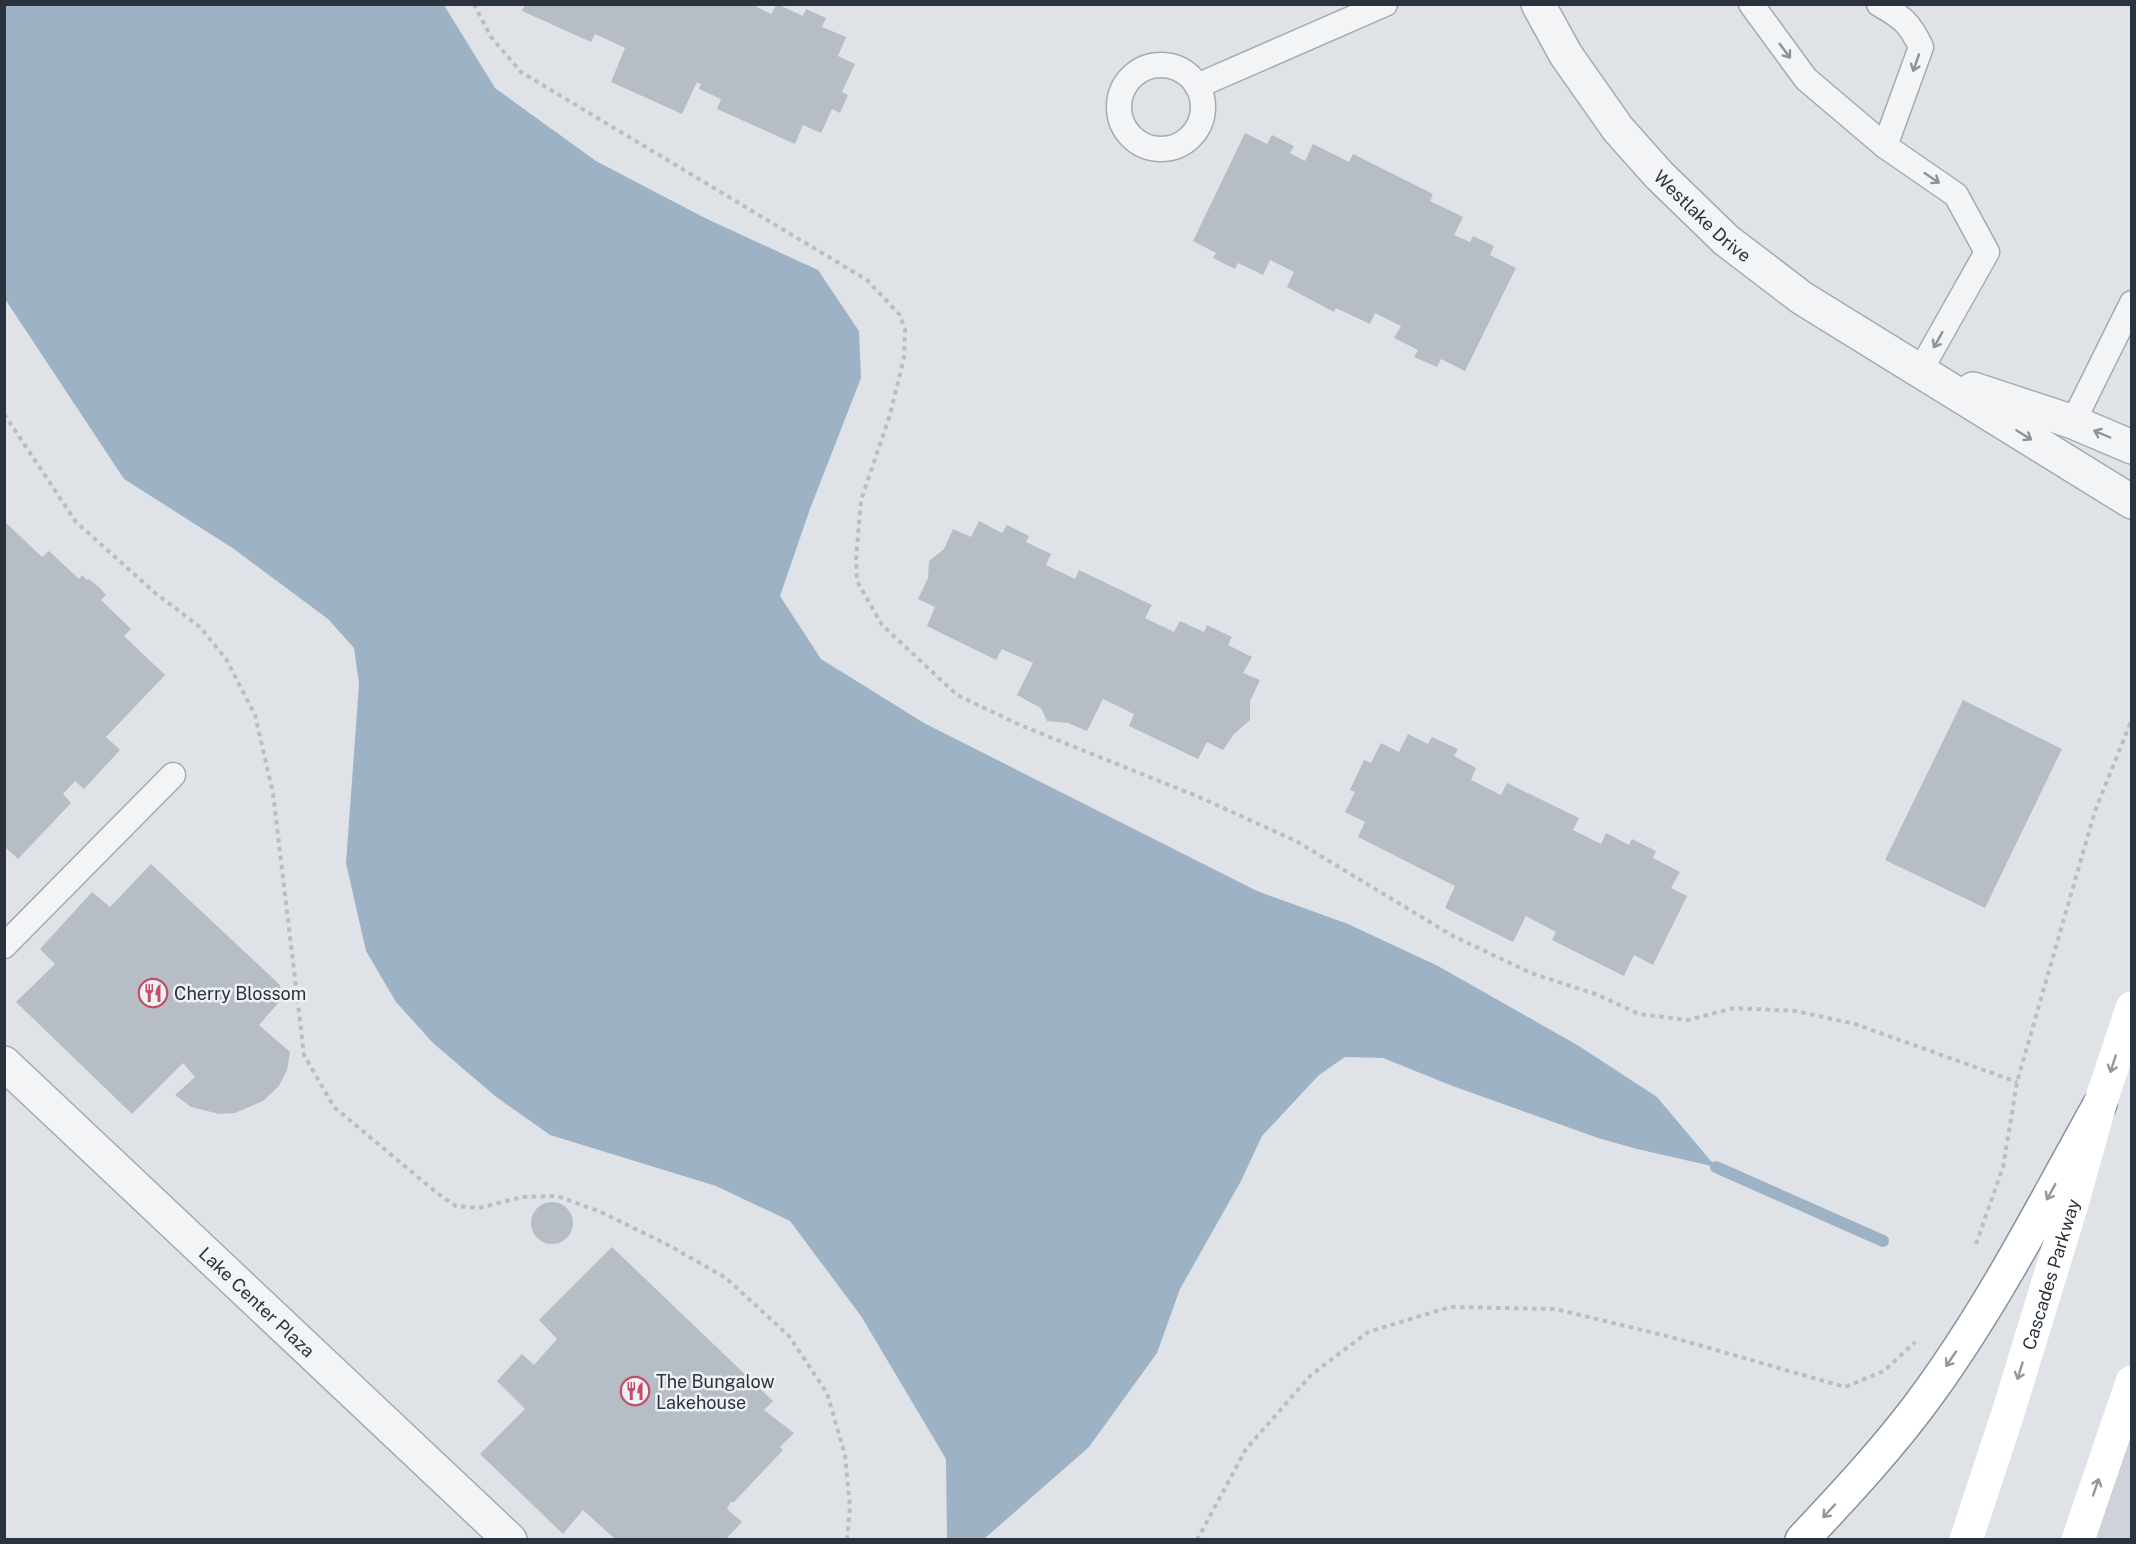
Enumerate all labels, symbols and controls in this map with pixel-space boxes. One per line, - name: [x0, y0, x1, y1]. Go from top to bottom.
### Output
- one-way arrow: [1779, 43, 1792, 59]
- one-way arrow: [1910, 53, 1921, 72]
- street label: Westlake Drive: [1650, 166, 1755, 266]
- one-way arrow: [1923, 172, 1940, 184]
- one-way arrow: [1932, 331, 1944, 348]
- one-way arrow: [2094, 428, 2112, 440]
- one-way arrow: [2015, 429, 2032, 441]
- restaurant icon: Cherry Blossom: [137, 977, 169, 1009]
- place label: Cherry Blossom: [174, 983, 306, 1004]
- one-way arrow: [2107, 1054, 2118, 1073]
- one-way arrow: [2044, 1183, 2056, 1200]
- street label: Cascades Parkway: [2017, 1196, 2084, 1352]
- street label: Lake Center Plaza: [195, 1242, 319, 1361]
- one-way arrow: [1945, 1350, 1957, 1367]
- one-way arrow: [2014, 1361, 2025, 1380]
- place label: The Bungalow Lakehouse: [656, 1371, 775, 1413]
- restaurant icon: The Bungalow Lakehouse: [619, 1375, 651, 1407]
- one-way arrow: [2091, 1478, 2102, 1497]
- one-way arrow: [1822, 1503, 1836, 1518]

